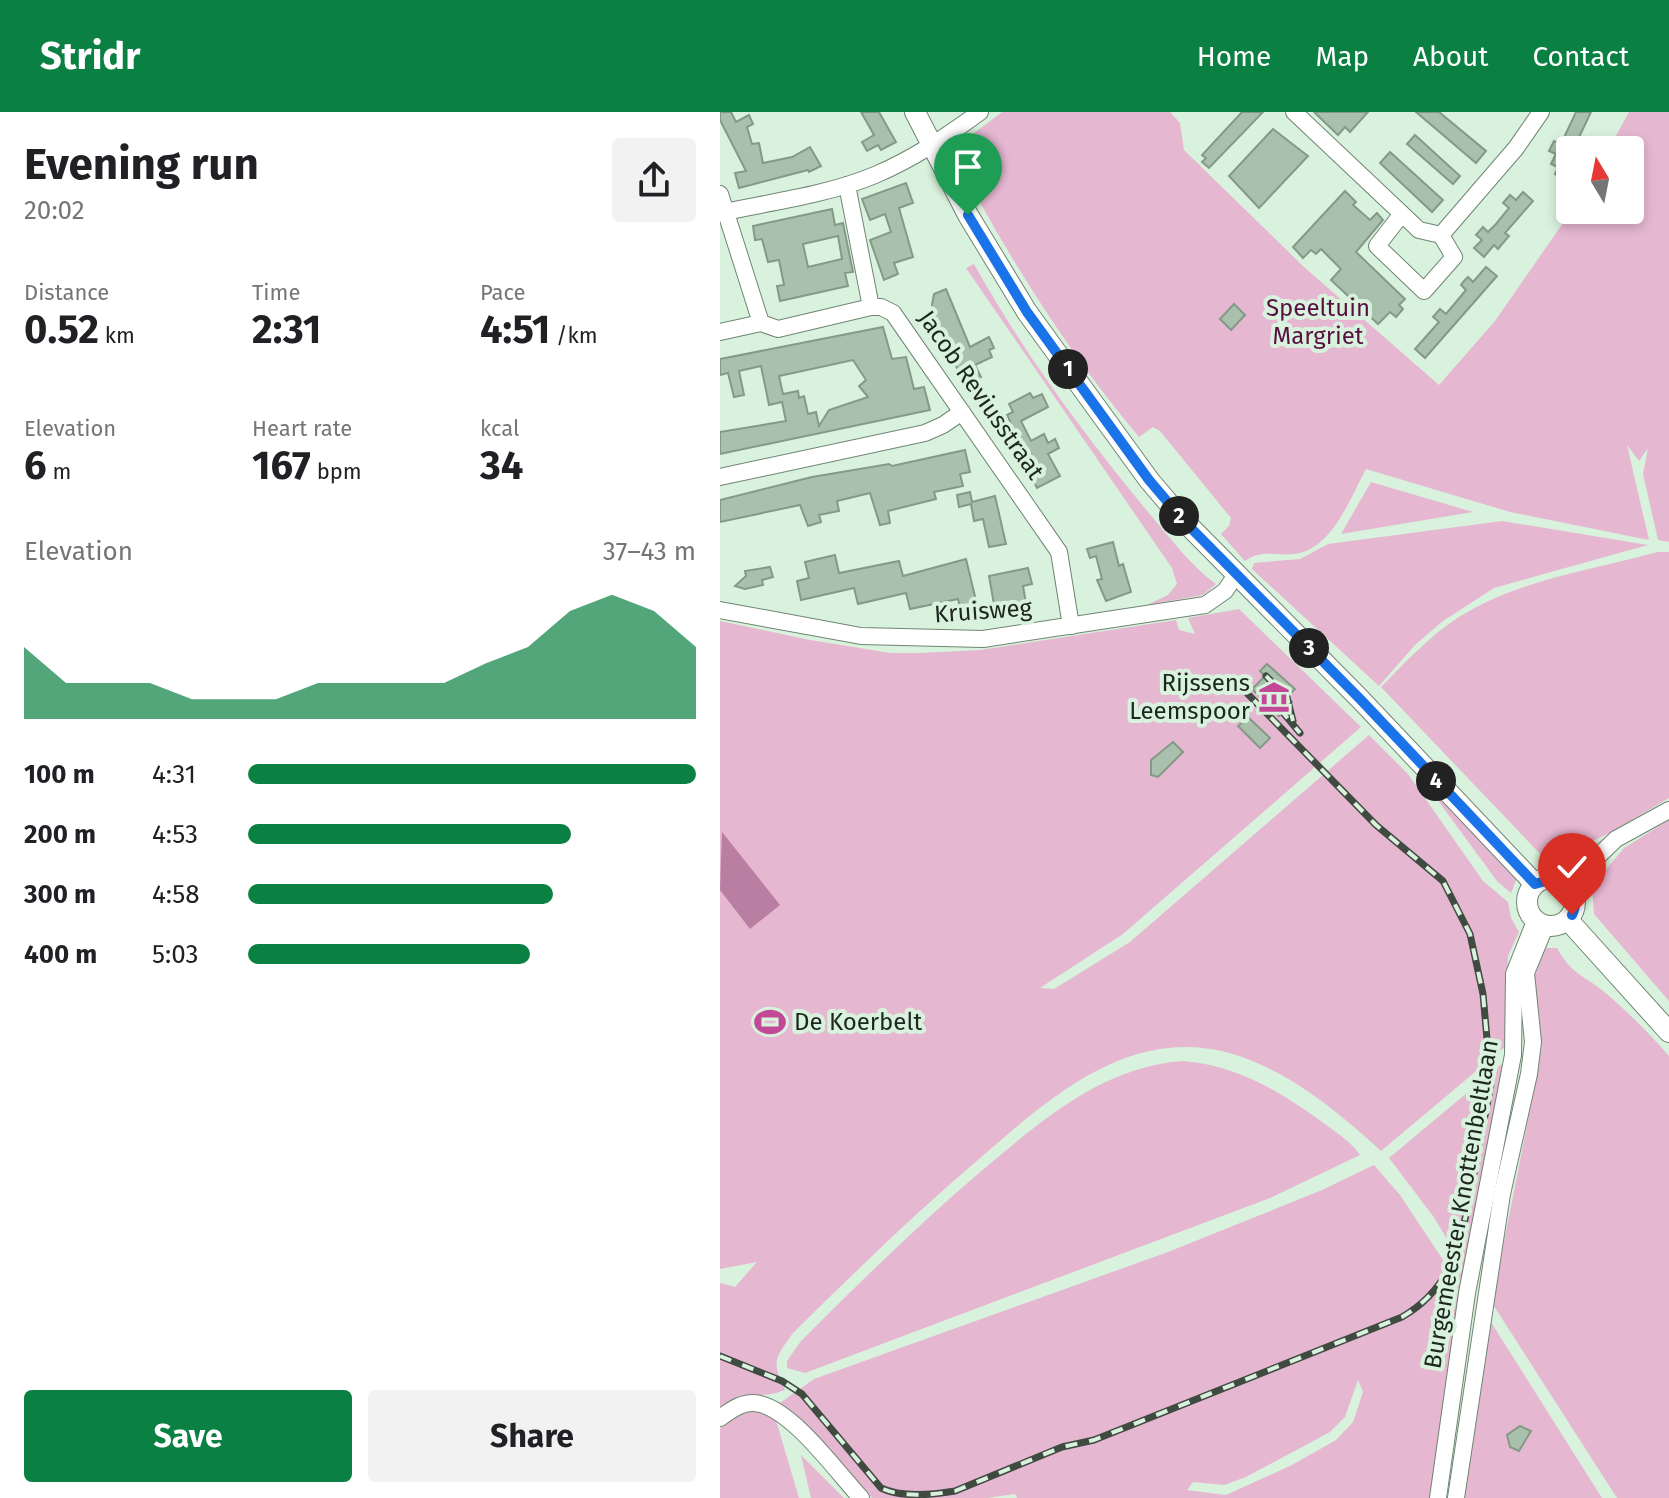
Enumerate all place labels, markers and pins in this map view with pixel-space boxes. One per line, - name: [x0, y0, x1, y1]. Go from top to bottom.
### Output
- pin: [934, 133, 1002, 215]
- pin: 1: [1048, 349, 1088, 389]
- pin: 2: [1159, 496, 1199, 536]
- pin: 3: [1289, 628, 1329, 668]
- place label: Rijssens Leemspoor: [1129, 669, 1251, 725]
- museum icon: Rijssens Leemspoor: [1257, 680, 1291, 714]
- pin: 4: [1416, 761, 1456, 801]
- pin: [1538, 833, 1606, 915]
- sports icon: De Koerbelt: [753, 1005, 787, 1039]
- place label: De Koerbelt: [794, 1008, 922, 1036]

